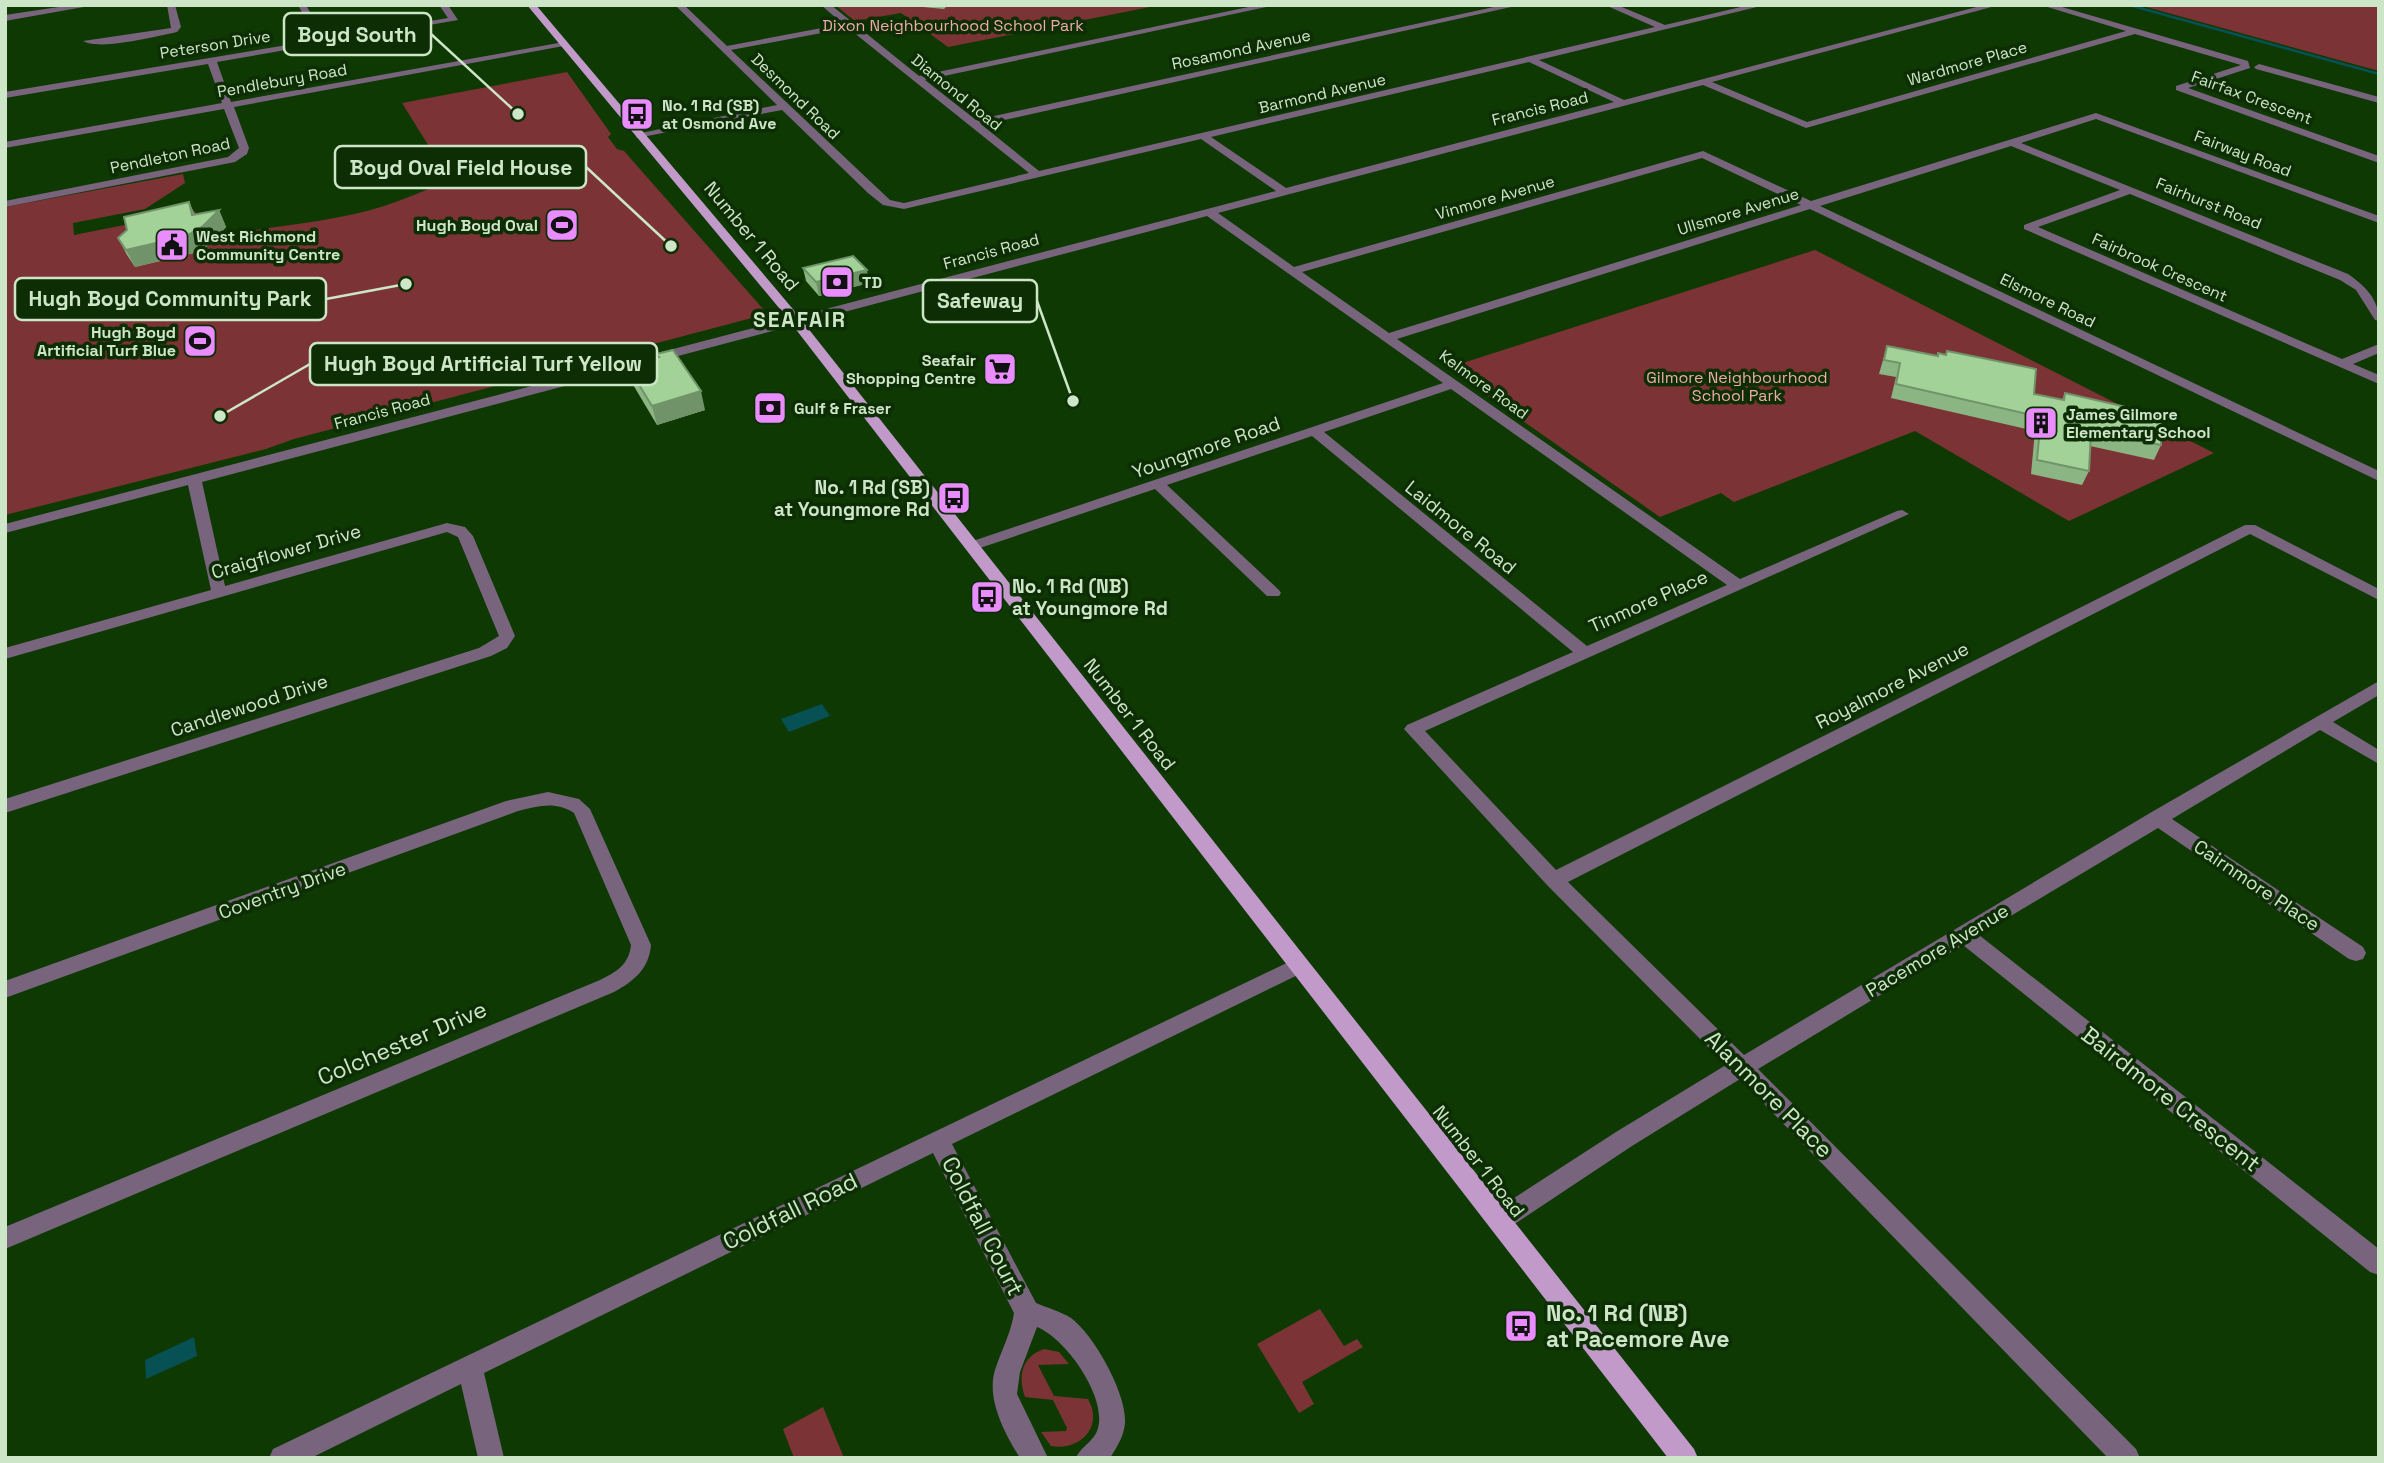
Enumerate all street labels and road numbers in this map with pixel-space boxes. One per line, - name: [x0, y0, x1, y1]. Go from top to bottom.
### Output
- street label: Rosamond Avenue: [1170, 24, 1313, 74]
- street label: Peterson Drive: [158, 25, 272, 64]
- street label: Wardmore Place: [1905, 36, 2029, 91]
- street label: Desmond Road: [747, 49, 845, 144]
- street label: Diamond Road: [907, 49, 1006, 135]
- street label: Pendlebury Road: [215, 59, 349, 102]
- street label: Fairfax Crescent: [2188, 66, 2315, 129]
- street label: Barmond Avenue: [1256, 69, 1388, 118]
- street label: Francis Road: [1490, 86, 1591, 131]
- street label: Fairway Road: [2191, 125, 2294, 182]
- street label: Pendleton Road: [108, 133, 232, 178]
- street label: Vinmore Avenue: [1433, 170, 1557, 225]
- street label: Fairhurst Road: [2153, 173, 2265, 234]
- street label: Number 1 Road: [698, 176, 805, 296]
- street label: Ullsmore Avenue: [1675, 183, 1802, 240]
- street label: Fairbrook Crescent: [2089, 228, 2231, 307]
- street label: Francis Road: [941, 229, 1042, 274]
- street label: Elsmore Road: [1997, 268, 2099, 333]
- street label: Kelmore Road: [1435, 345, 1532, 424]
- street label: Francis Road: [332, 389, 433, 434]
- street label: Youngmore Road: [1129, 410, 1283, 484]
- street label: Laidmore Road: [1400, 475, 1521, 580]
- street label: Craigflower Drive: [208, 518, 364, 585]
- street label: Tinmore Place: [1585, 564, 1712, 639]
- street label: Royalmore Avenue: [1811, 636, 1973, 735]
- street label: Number 1 Road: [1078, 653, 1181, 775]
- street label: Candlewood Drive: [167, 668, 331, 743]
- street label: Cairnmore Place: [2189, 834, 2325, 937]
- street label: Coventry Drive: [215, 856, 349, 925]
- street label: Pacemore Avenue: [1861, 898, 2013, 1003]
- street label: Colchester Drive: [313, 994, 491, 1092]
- street label: Bairdmore Crescent: [2075, 1020, 2267, 1178]
- street label: Alanmore Place: [1699, 1024, 1839, 1164]
- street label: Number 1 Road: [1427, 1100, 1530, 1222]
- street label: Coldfall Court: [935, 1151, 1031, 1301]
- street label: Coldfall Road: [718, 1165, 862, 1257]

